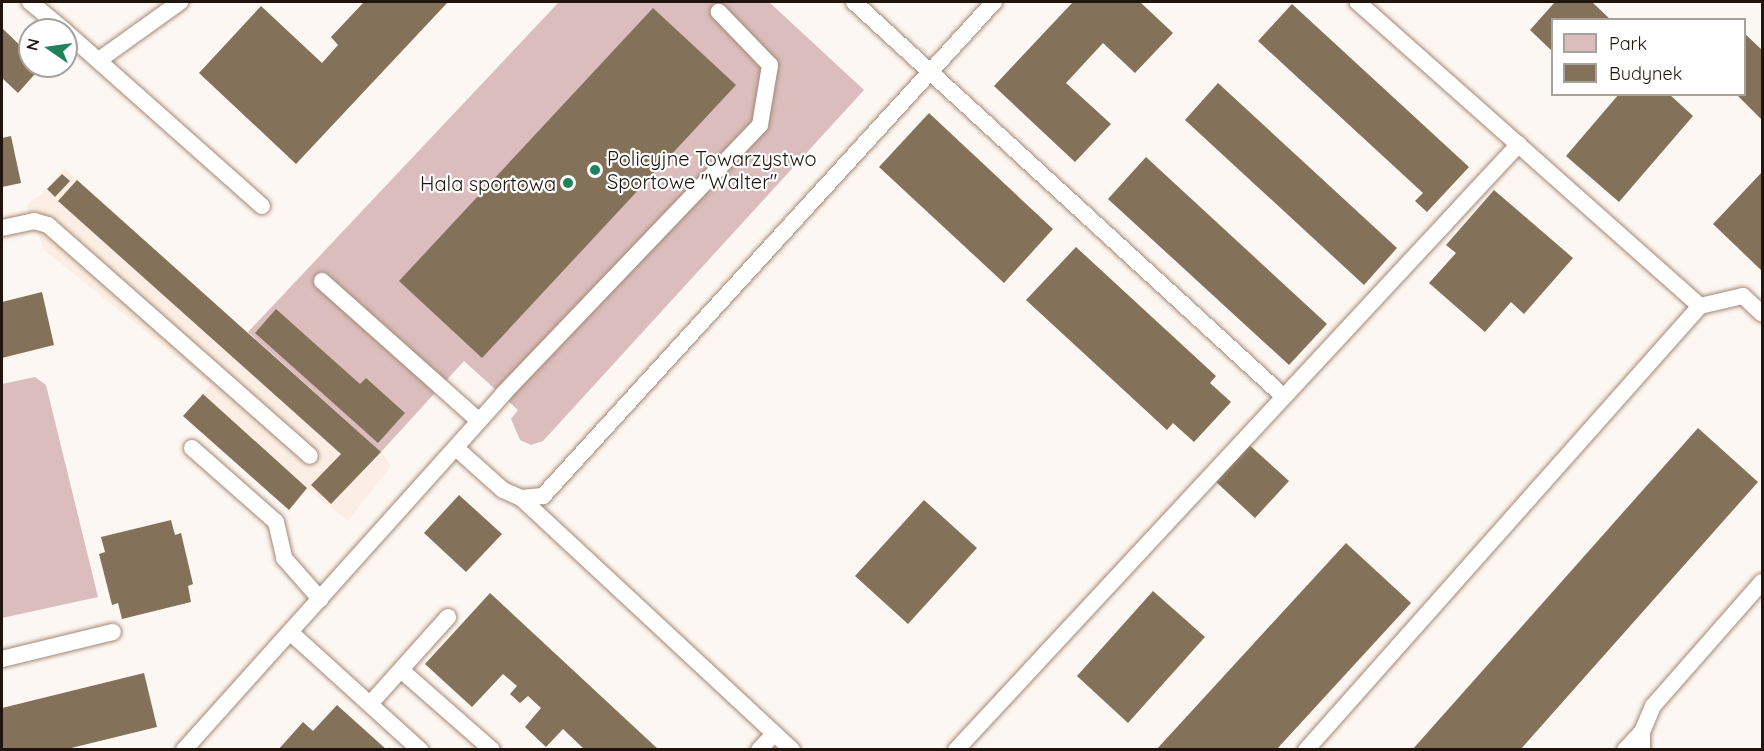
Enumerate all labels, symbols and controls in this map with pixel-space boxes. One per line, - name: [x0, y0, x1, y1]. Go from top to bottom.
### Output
- north arrow: [18, 18, 78, 78]
- legend: [1551, 18, 1746, 96]
- text: Park: [1609, 32, 1647, 55]
- text: N: [21, 36, 43, 52]
- text: Budynek: [1609, 62, 1682, 85]
- place label: Policyjne Towarzystwo Sportowe "Walter": [607, 146, 817, 193]
- marker: Policyjne Towarzystwo Sportowe "Walter": [588, 163, 602, 177]
- place label: Hala sportowa: [420, 171, 556, 195]
- marker: Hala sportowa: [561, 176, 575, 190]

